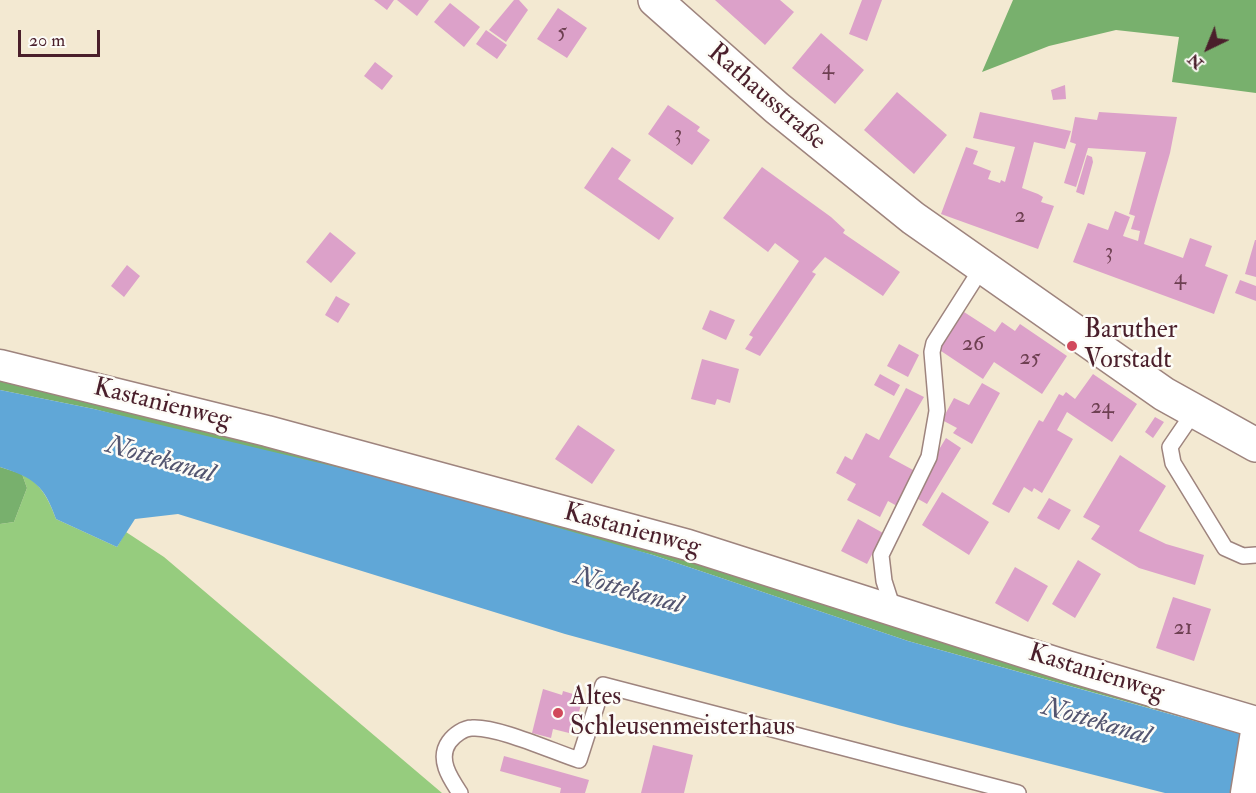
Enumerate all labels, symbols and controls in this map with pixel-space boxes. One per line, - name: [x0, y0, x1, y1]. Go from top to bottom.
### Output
- scale bar: [21, 18, 104, 56]
- north arrow: [1178, 18, 1238, 78]
- house number: 5: [557, 20, 567, 46]
- text: 20 m: [29, 29, 65, 52]
- street label: Rathausstraße: [700, 38, 832, 158]
- text: N: [1184, 49, 1208, 73]
- house number: 4: [822, 56, 834, 82]
- house number: 3: [674, 122, 682, 148]
- house number: 2: [1014, 204, 1026, 230]
- house number: 3: [1105, 240, 1113, 266]
- house number: 4: [1174, 266, 1186, 292]
- place label: Baruther Vorstadt: [1084, 315, 1177, 376]
- house number: 26: [962, 332, 984, 358]
- marker: Baruther Vorstadt: [1065, 339, 1079, 353]
- house number: 25: [1020, 346, 1040, 372]
- street label: Kastanienweg: [90, 373, 234, 437]
- house number: 24: [1090, 395, 1114, 421]
- water label: Nottekanal: [102, 430, 218, 492]
- street label: Kastanienweg: [560, 498, 704, 564]
- water label: Nottekanal: [570, 561, 686, 623]
- house number: 21: [1173, 616, 1193, 642]
- street label: Kastanienweg: [1024, 639, 1168, 709]
- place label: Altes Schleusenmeisterhaus: [570, 682, 795, 744]
- water label: Nottekanal: [1038, 692, 1154, 754]
- marker: Altes Schleusenmeisterhaus: [551, 706, 565, 720]

